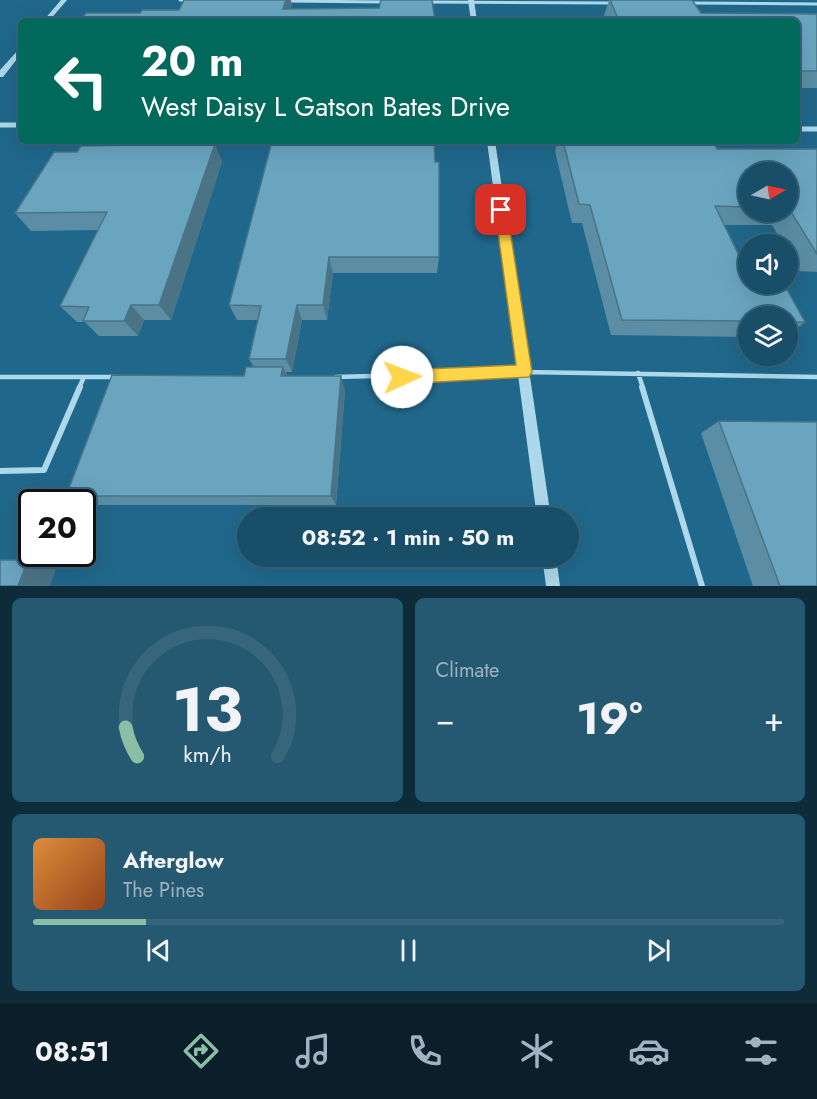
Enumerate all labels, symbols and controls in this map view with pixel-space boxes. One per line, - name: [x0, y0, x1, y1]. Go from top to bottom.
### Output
- text: 20 m: [141, 31, 243, 92]
- icon: left: [42, 42, 120, 120]
- text: West Daisy L Gatson Bates Drive: [141, 87, 510, 126]
- north arrow: [738, 162, 798, 222]
- map controls: [738, 162, 798, 366]
- pin: [475, 184, 526, 235]
- icon: arrive: [484, 193, 517, 226]
- button: sound: [738, 234, 798, 294]
- button: layers: [738, 306, 798, 366]
- position arrow: [370, 345, 434, 409]
- speed limit sign: 20: [18, 489, 96, 567]
- text: 08:52 · 1 min · 50 m: [302, 521, 514, 553]
- text: Climate: [436, 656, 499, 685]
- text: 13: [172, 664, 243, 754]
- text: 19°: [576, 686, 643, 751]
- text: −: [436, 696, 455, 743]
- text: +: [764, 696, 784, 743]
- text: km/h: [183, 739, 231, 770]
- text: Afterglow: [123, 844, 224, 876]
- text: The Pines: [123, 876, 204, 905]
- icon: previous: [142, 934, 175, 967]
- icon: pause: [392, 934, 425, 967]
- icon: next: [642, 934, 675, 967]
- icon: directions: [180, 1030, 222, 1072]
- icon: music: [292, 1030, 334, 1072]
- icon: phone: [404, 1030, 446, 1072]
- icon: climate: [516, 1030, 558, 1072]
- icon: car: [628, 1030, 670, 1072]
- icon: filters: [740, 1030, 782, 1072]
- text: 08:51: [35, 1032, 110, 1071]

